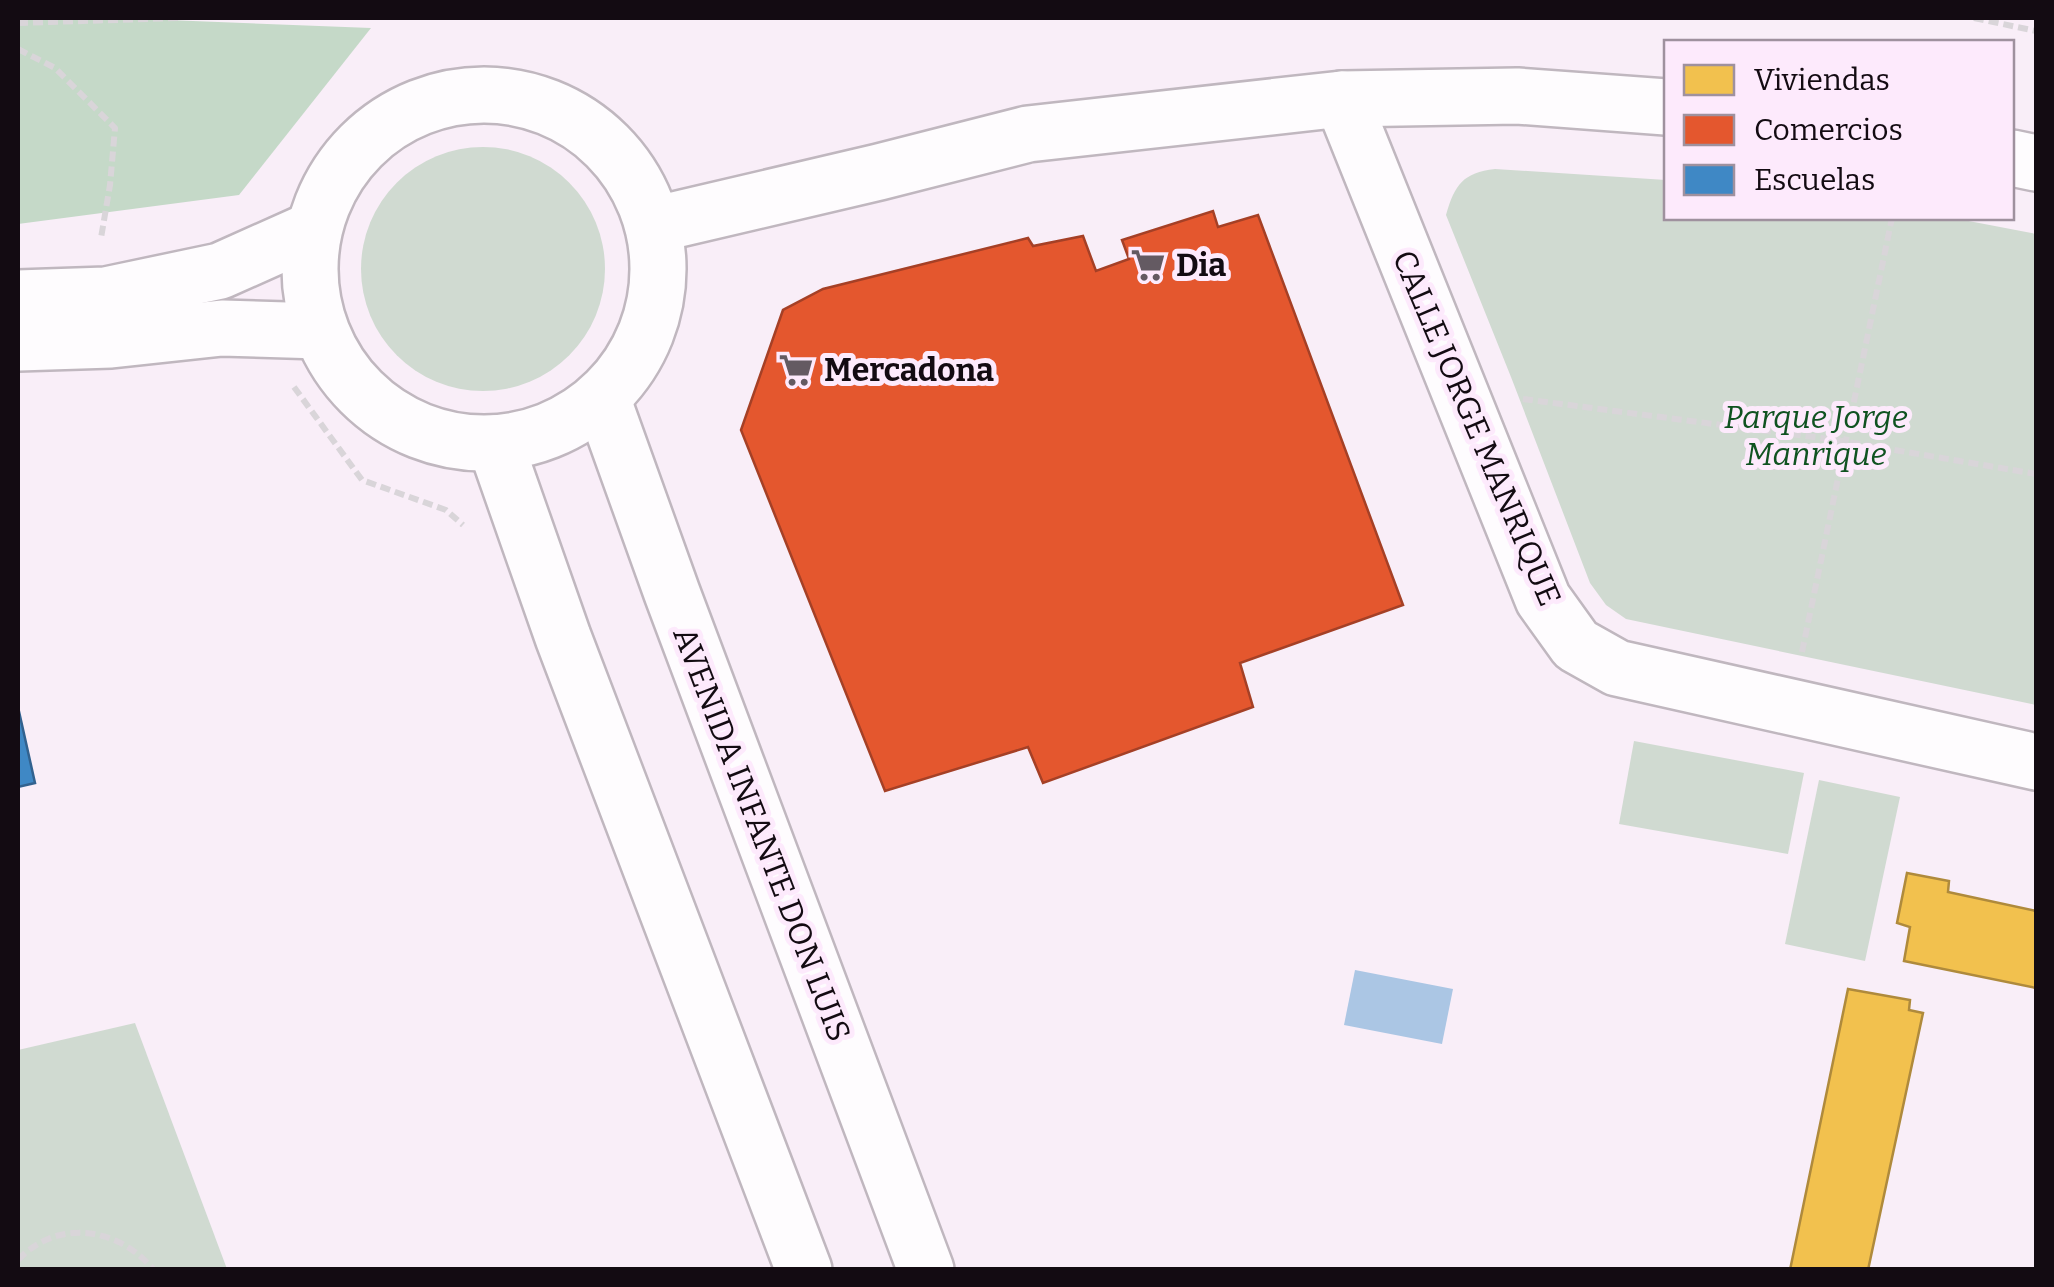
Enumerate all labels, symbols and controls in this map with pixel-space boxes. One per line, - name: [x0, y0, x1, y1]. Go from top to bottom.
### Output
- legend: [1664, 40, 2014, 220]
- text: Viviendas: [1754, 62, 1890, 98]
- text: Comercios: [1754, 112, 1903, 148]
- text: Escuelas: [1754, 162, 1875, 198]
- street label: CALLE JORGE MANRIQUE: [1385, 245, 1569, 611]
- supermarket icon: Dia: [1129, 246, 1167, 284]
- place label: Dia: [1176, 246, 1226, 284]
- supermarket icon: Mercadona: [777, 351, 815, 389]
- place label: Mercadona: [824, 351, 994, 389]
- park label: Parque Jorge Manrique: [1724, 398, 1908, 473]
- street label: AVENIDA INFANTE DON LUIS: [665, 622, 859, 1046]

